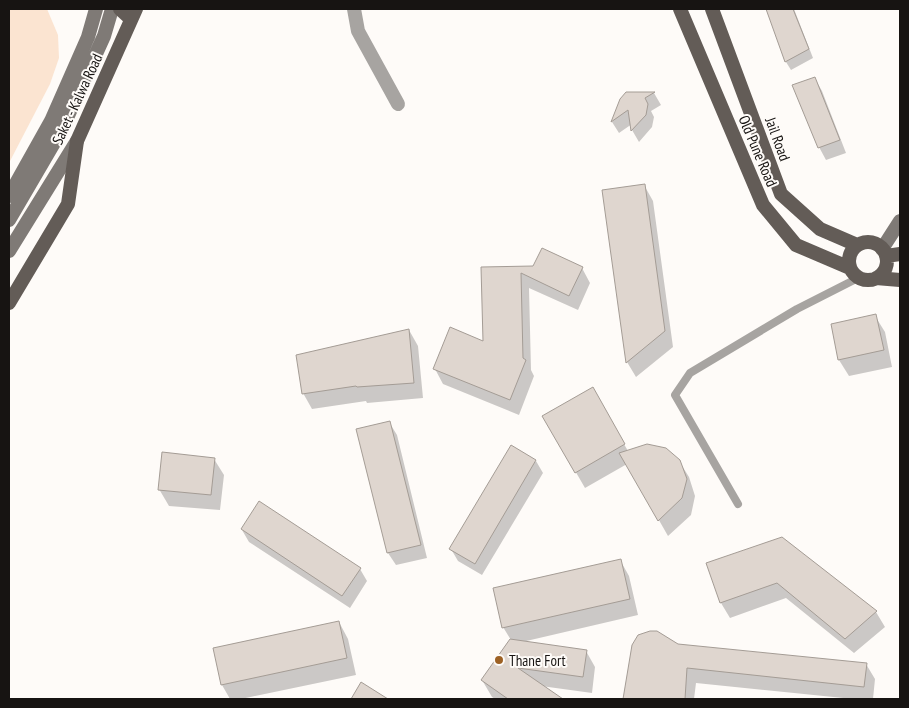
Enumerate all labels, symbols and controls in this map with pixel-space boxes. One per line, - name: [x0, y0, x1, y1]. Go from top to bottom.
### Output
- street label: Saket - Kalwa Road: [48, 50, 106, 148]
- street label: Old Pune Road: [734, 112, 782, 190]
- street label: Jail Road: [761, 114, 795, 163]
- place label: Thane Fort: [509, 651, 566, 670]
- marker: Thane Fort: [493, 654, 505, 666]

